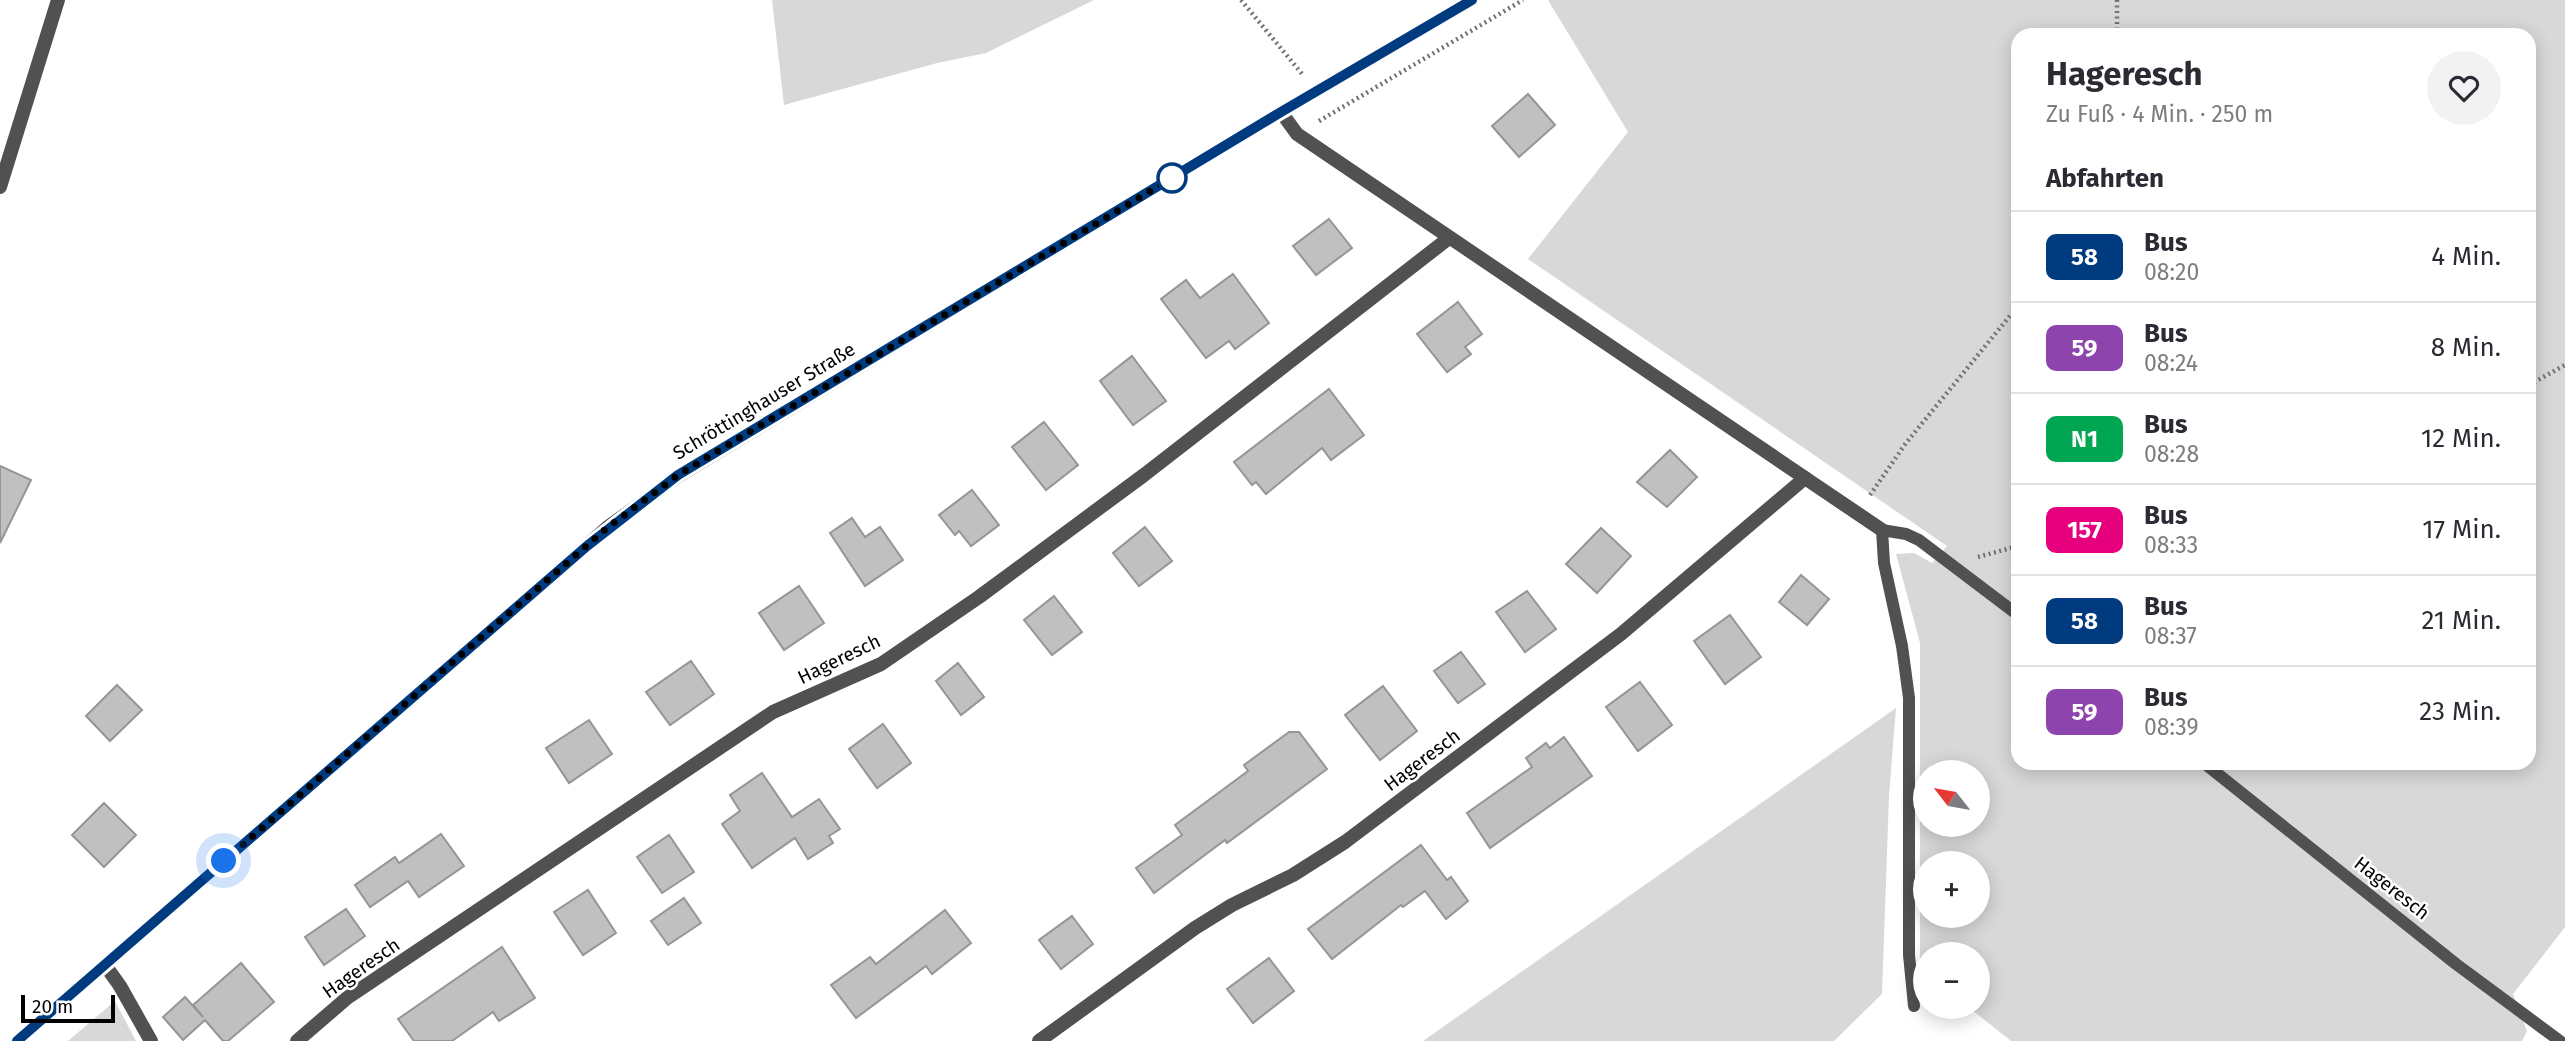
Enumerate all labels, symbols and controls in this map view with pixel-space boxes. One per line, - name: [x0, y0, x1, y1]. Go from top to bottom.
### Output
- button: heart: [2427, 51, 2501, 125]
- text: Hageresch: [2046, 54, 2203, 94]
- text: Zu Fuß · 4 Min. · 250 m: [2046, 100, 2273, 128]
- unlabelled marker: [1157, 163, 1187, 193]
- text: Abfahrten: [2046, 163, 2164, 194]
- text: Bus: [2144, 227, 2187, 258]
- text: 4 Min.: [2431, 241, 2501, 272]
- text: 58: [2071, 243, 2098, 271]
- text: 08:20: [2144, 258, 2199, 286]
- text: Bus: [2144, 318, 2187, 349]
- text: 8 Min.: [2431, 332, 2501, 363]
- text: 59: [2072, 334, 2097, 362]
- street label: Schröttinghauser Straße: [669, 337, 859, 465]
- text: 08:24: [2144, 349, 2198, 377]
- text: Bus: [2144, 409, 2187, 440]
- text: 12 Min.: [2421, 423, 2501, 454]
- text: N1: [2071, 425, 2098, 453]
- text: 08:28: [2144, 440, 2199, 468]
- text: Bus: [2144, 500, 2187, 531]
- text: 17 Min.: [2422, 514, 2501, 545]
- text: 157: [2067, 516, 2102, 544]
- text: 08:33: [2144, 531, 2198, 559]
- text: Bus: [2144, 591, 2187, 622]
- text: 21 Min.: [2422, 605, 2501, 636]
- text: 58: [2071, 607, 2098, 635]
- text: 08:37: [2144, 622, 2197, 650]
- street label: Hageresch: [794, 629, 884, 689]
- text: Bus: [2144, 682, 2187, 713]
- text: 23 Min.: [2419, 696, 2501, 727]
- text: 59: [2072, 698, 2097, 726]
- text: 08:39: [2144, 713, 2199, 741]
- street label: Hageresch: [1379, 724, 1465, 796]
- north arrow: [1913, 760, 1990, 836]
- map controls: [1913, 760, 1990, 1019]
- your location: [206, 843, 241, 878]
- button: +: [1913, 851, 1990, 928]
- street label: Hageresch: [2350, 851, 2434, 925]
- street label: Hageresch: [318, 933, 404, 1003]
- button: −: [1913, 942, 1990, 1019]
- scale bar: [21, 992, 116, 1024]
- text: 20 m: [32, 995, 73, 1018]

